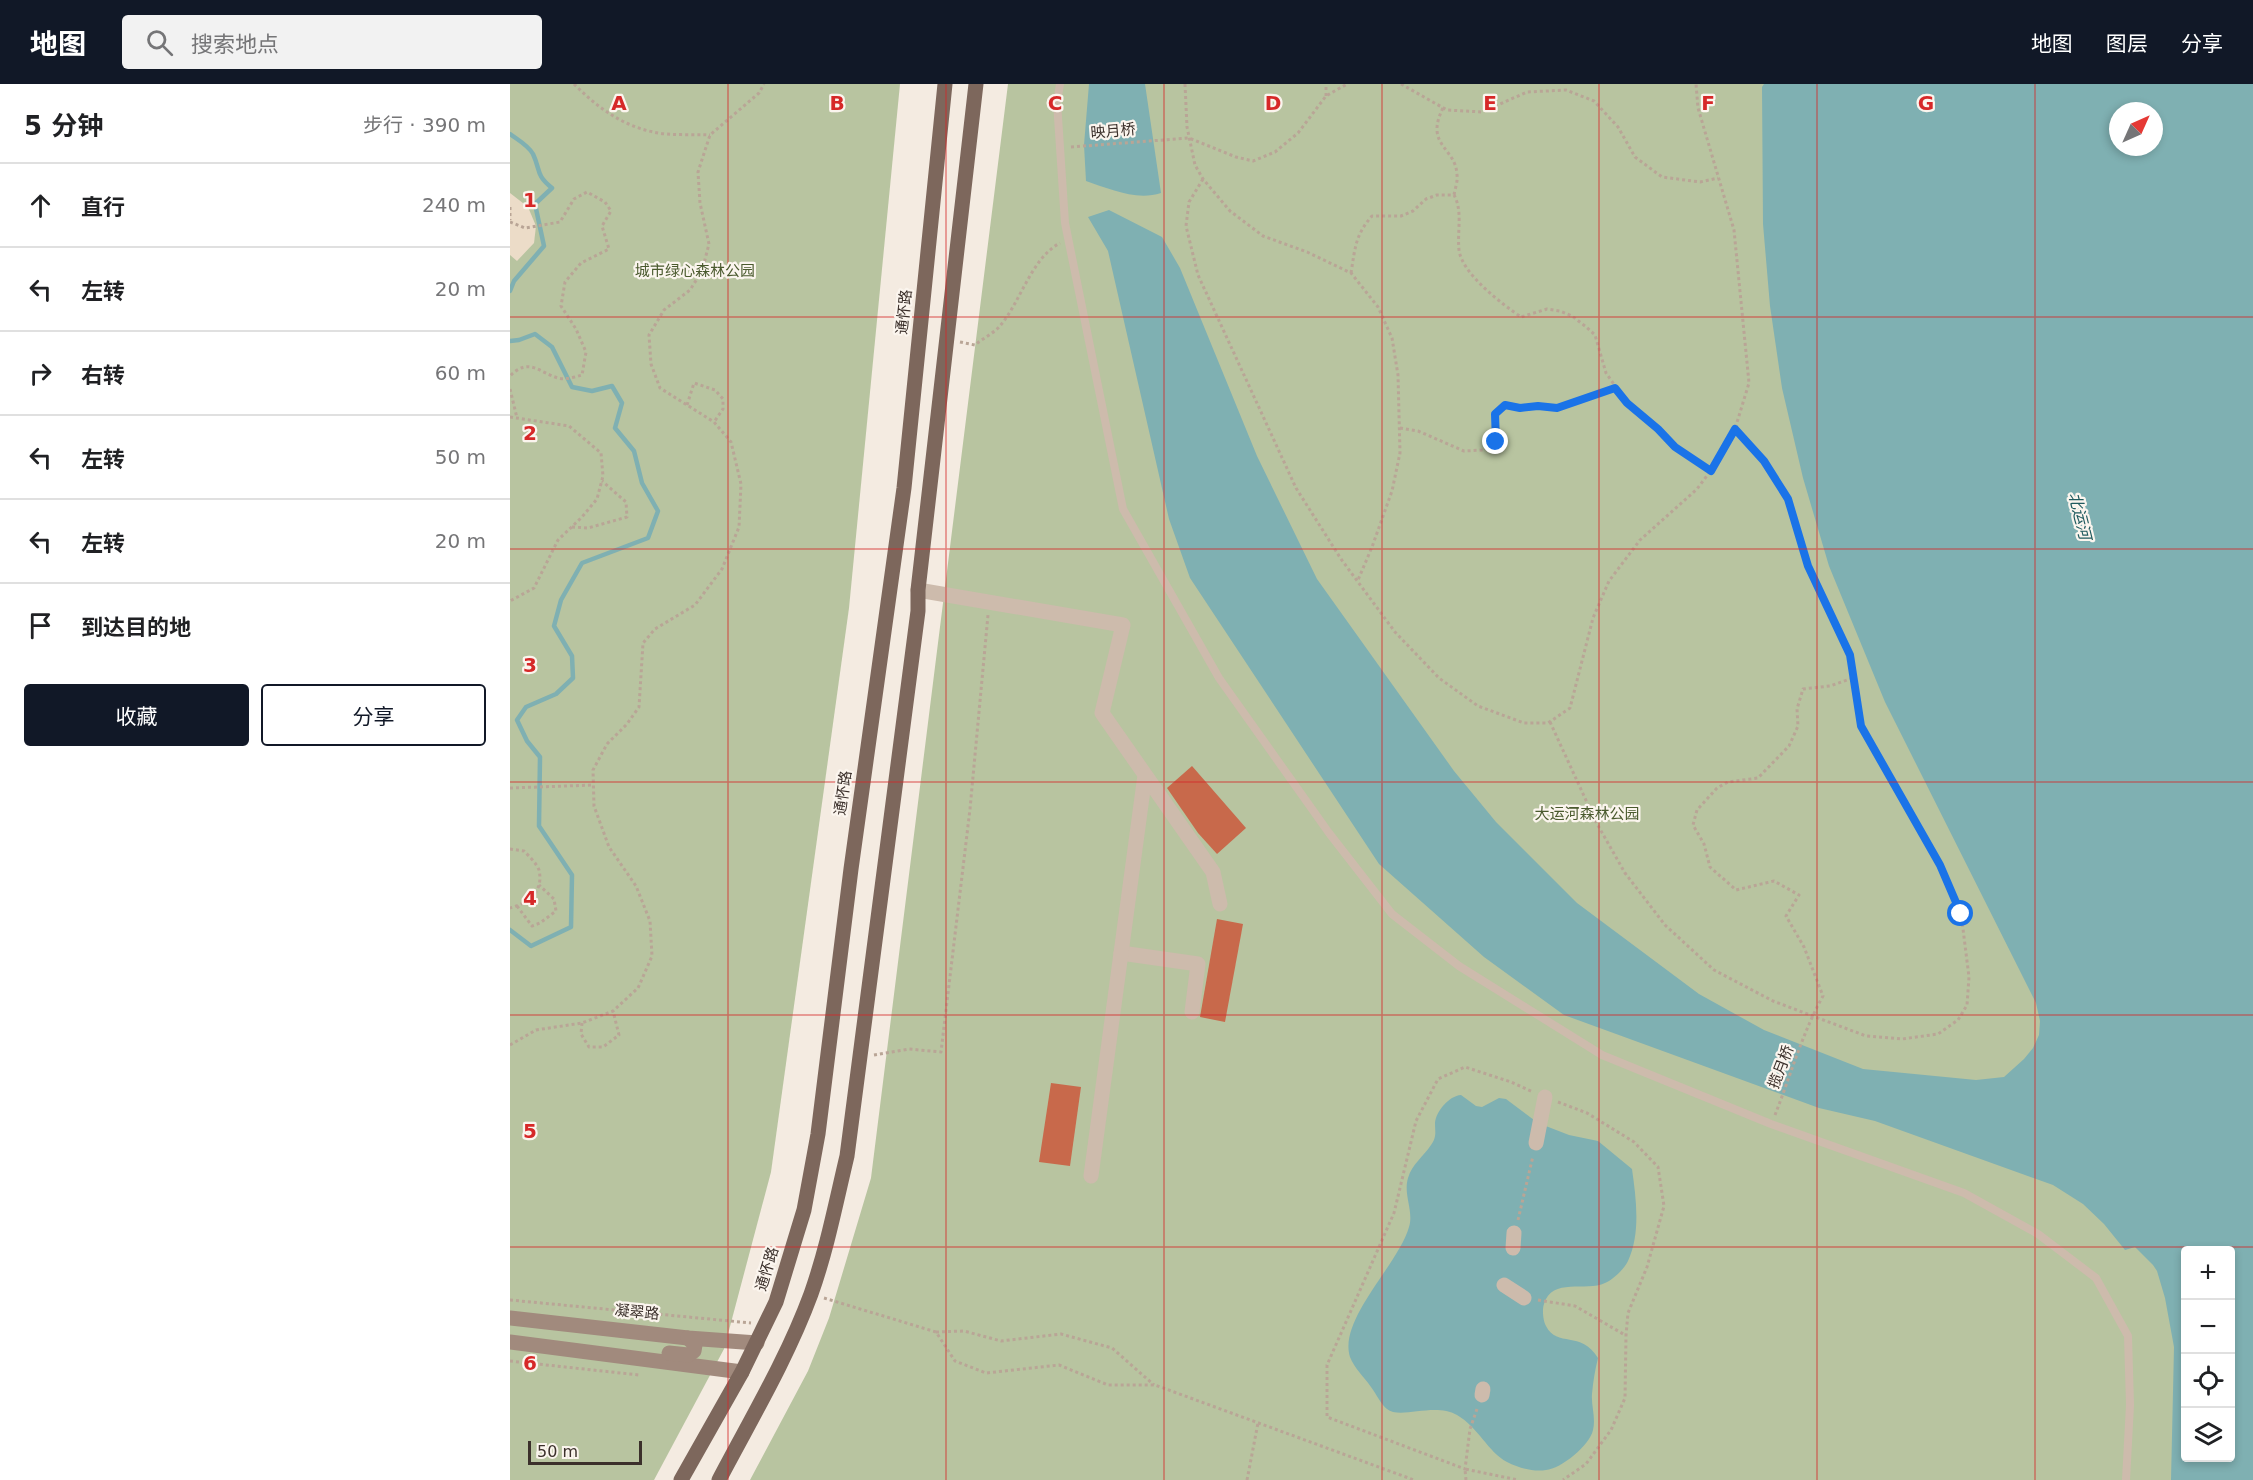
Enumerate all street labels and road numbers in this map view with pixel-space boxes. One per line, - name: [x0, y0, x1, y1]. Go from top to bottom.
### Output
- street label: 映月桥: [1090, 120, 1136, 142]
- street label: 通怀路: [893, 289, 915, 335]
- street label: 通怀路: [831, 769, 855, 817]
- street label: 揽月桥: [1765, 1043, 1797, 1091]
- street label: 通怀路: [752, 1245, 782, 1293]
- street label: 凝翠路: [614, 1301, 660, 1323]

